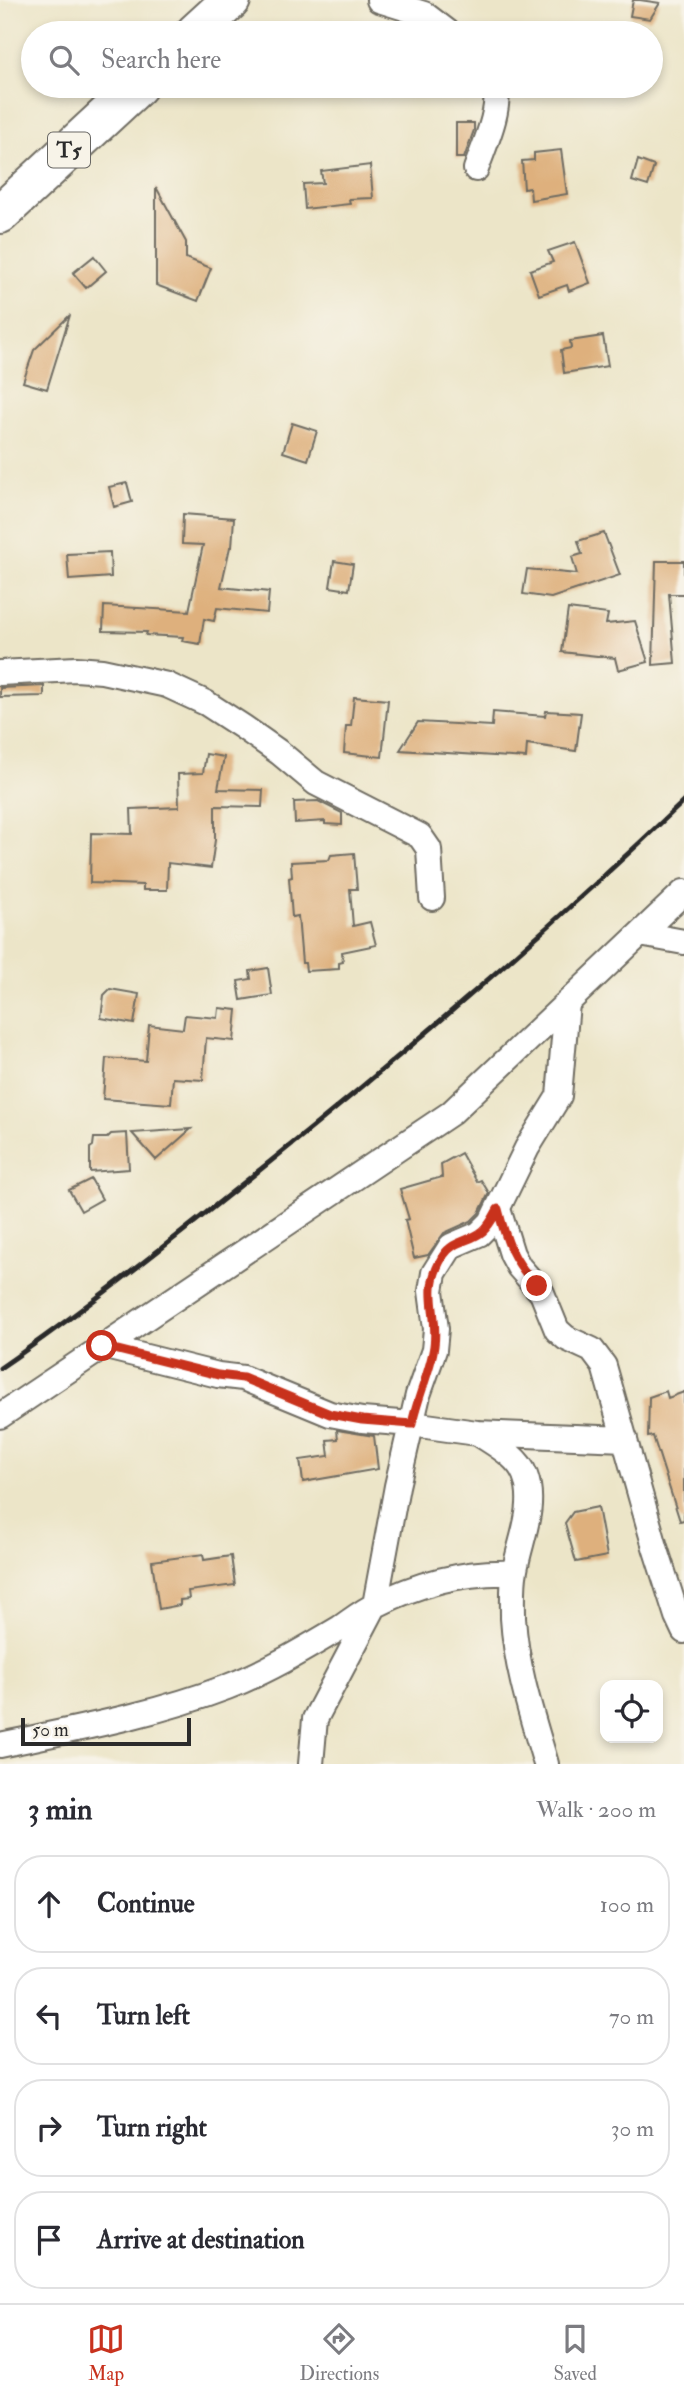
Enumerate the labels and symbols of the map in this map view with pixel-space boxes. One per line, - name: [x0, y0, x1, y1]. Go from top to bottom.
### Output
- road number: T5: [48, 132, 90, 168]
- route end: [521, 1270, 552, 1301]
- route start: [86, 1330, 117, 1361]
- scale bar: [21, 1715, 191, 1747]

